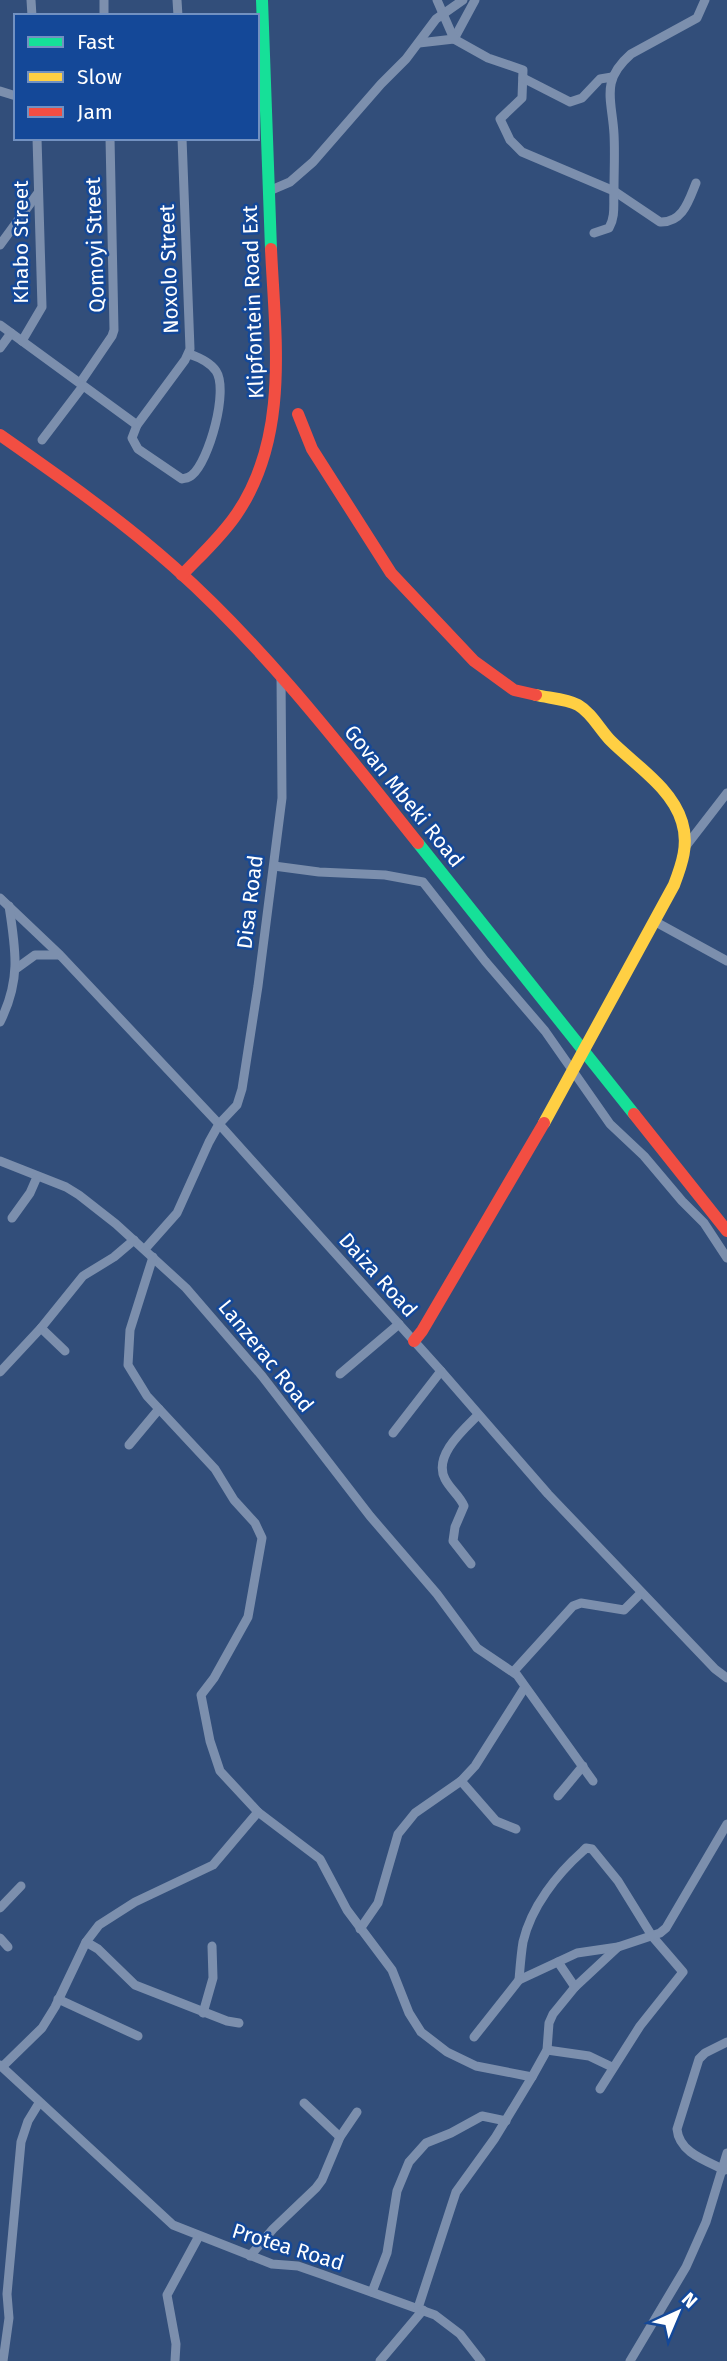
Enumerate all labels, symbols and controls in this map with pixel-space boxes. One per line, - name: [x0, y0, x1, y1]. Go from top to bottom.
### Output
- legend: [14, 14, 259, 140]
- text: Fast: [77, 29, 115, 55]
- text: Slow: [77, 64, 122, 90]
- text: Jam: [77, 99, 113, 125]
- street label: Qomoyi Street: [80, 176, 110, 313]
- street label: Khabo Street: [8, 180, 34, 304]
- street label: Noxolo Street: [154, 203, 184, 334]
- street label: Klipfontein Road Ext: [237, 204, 269, 399]
- street label: Govan Mbeki Road: [339, 720, 469, 872]
- street label: Disa Road: [231, 854, 269, 950]
- street label: Daiza Road: [333, 1227, 423, 1323]
- street label: Lanzerac Road: [213, 1294, 319, 1418]
- street label: Protea Road: [229, 2218, 347, 2276]
- north arrow: [643, 2277, 713, 2347]
- text: N: [677, 2287, 702, 2313]

